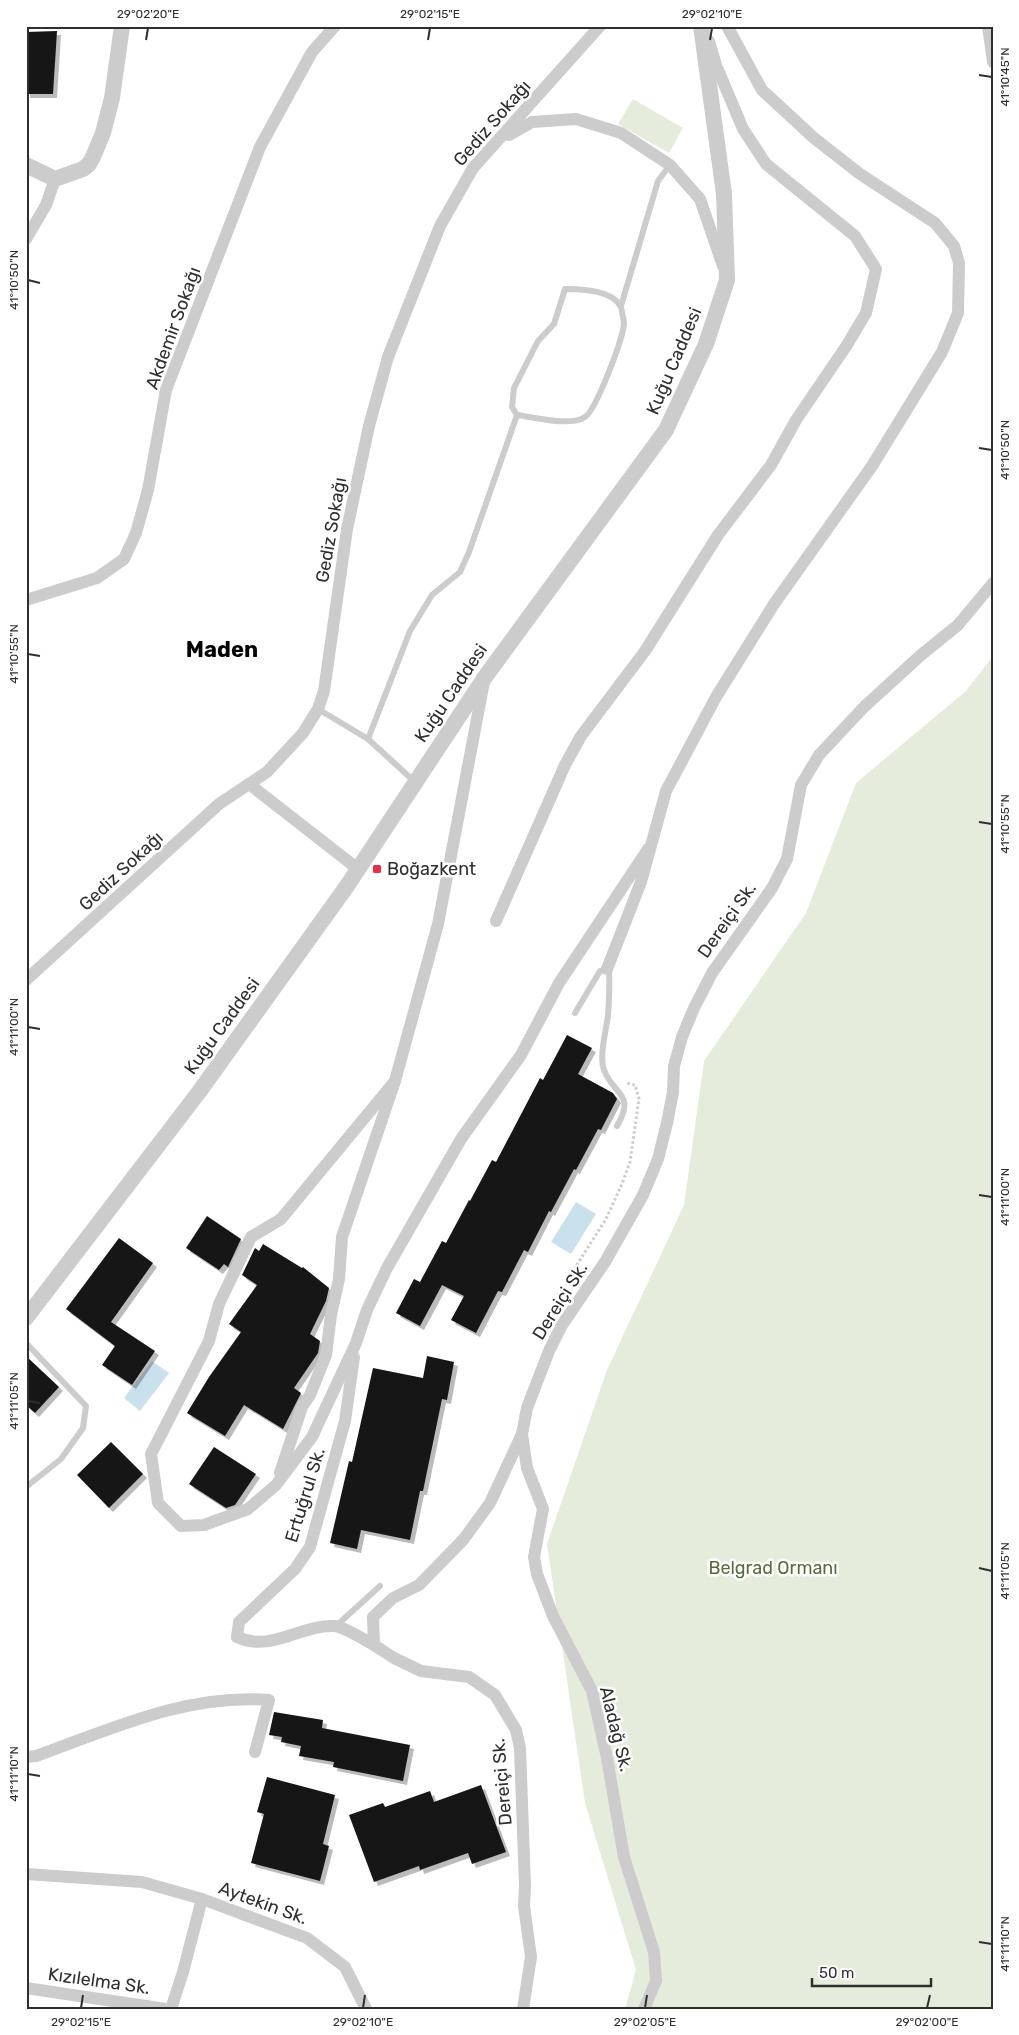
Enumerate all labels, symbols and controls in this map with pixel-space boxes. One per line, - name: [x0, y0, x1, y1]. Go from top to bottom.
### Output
- text: 29°02'20"E: [117, 7, 179, 21]
- text: 29°02'15"E: [400, 7, 460, 21]
- text: 29°02'10"E: [682, 7, 742, 21]
- text: 41°10'45"N: [998, 47, 1012, 107]
- street label: Gediz Sokağı: [449, 76, 535, 170]
- text: 41°10'50"N: [7, 250, 21, 310]
- street label: Akdemir Sokağı: [141, 264, 205, 392]
- street label: Kuğu Caddesi: [642, 304, 706, 418]
- text: 41°10'50"N: [998, 420, 1012, 480]
- street label: Gediz Sokağı: [311, 476, 351, 584]
- text: 41°10'55"N: [7, 624, 21, 684]
- district label: Maden: [186, 636, 258, 663]
- street label: Kuğu Caddesi: [410, 640, 492, 746]
- text: 41°10'55"N: [998, 794, 1012, 854]
- street label: Gediz Sokağı: [74, 827, 168, 915]
- place label: Boğazkent: [387, 858, 476, 880]
- marker: Boğazkent: [371, 863, 383, 875]
- street label: Dereiçi Sk.: [693, 878, 761, 962]
- street label: Kuğu Caddesi: [180, 973, 264, 1079]
- text: 41°11'00"N: [7, 998, 21, 1056]
- text: 41°11'00"N: [998, 1168, 1012, 1226]
- street label: Dereiçi Sk.: [528, 1258, 592, 1344]
- text: 41°11'05"N: [7, 1372, 21, 1430]
- street label: Ertuğrul Sk.: [280, 1445, 330, 1545]
- text: 41°11'05"N: [998, 1542, 1012, 1600]
- park label: Belgrad Ormanı: [708, 1557, 838, 1579]
- street label: Aladağ Sk.: [595, 1684, 637, 1774]
- street label: Dereiçi Sk.: [487, 1738, 517, 1826]
- text: 41°11'10"N: [7, 1746, 21, 1802]
- street label: Aytekin Sk.: [216, 1877, 310, 1929]
- text: 41°11'10"N: [998, 1916, 1012, 1972]
- scale bar: [812, 1955, 930, 1987]
- street label: Kızılelma Sk.: [47, 1963, 151, 1999]
- text: 50 m: [819, 1964, 854, 1982]
- text: 29°02'15"E: [51, 2015, 111, 2029]
- text: 29°02'10"E: [333, 2015, 393, 2029]
- text: 29°02'05"E: [614, 2015, 676, 2029]
- text: 29°02'00"E: [895, 2015, 959, 2029]

